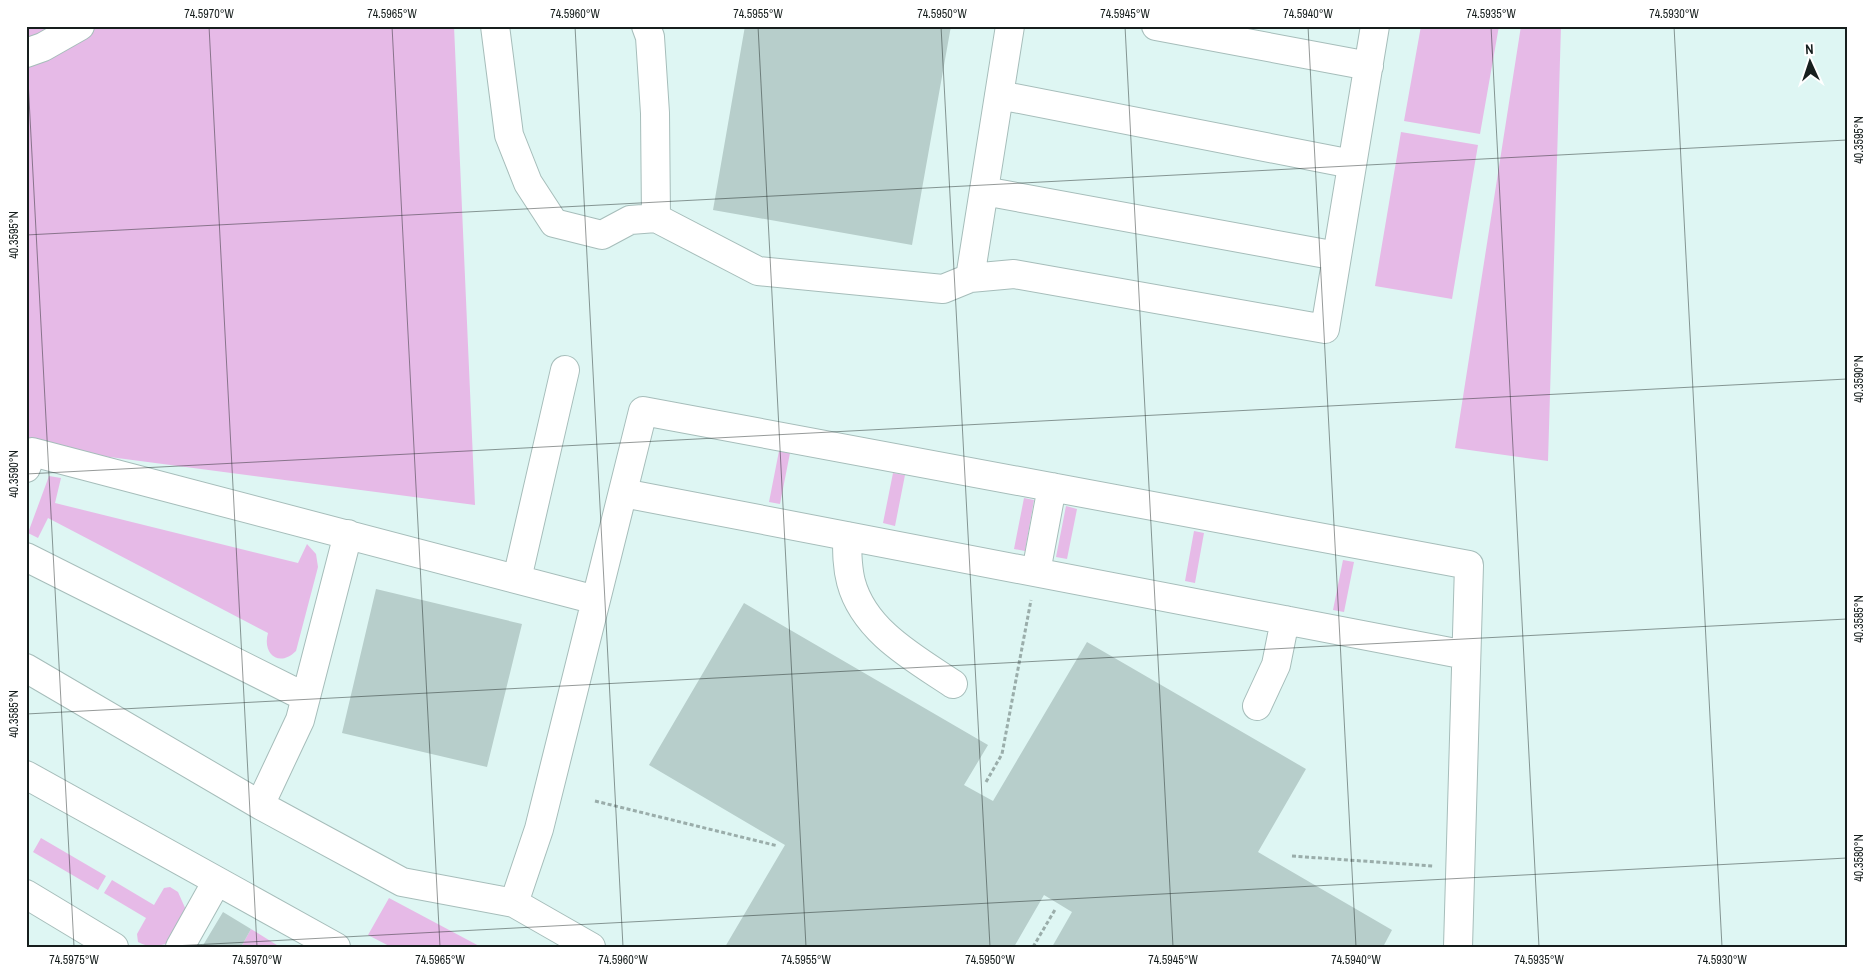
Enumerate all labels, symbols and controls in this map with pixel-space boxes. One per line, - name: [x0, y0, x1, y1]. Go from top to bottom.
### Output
- text: 74.5970°W: [184, 6, 235, 22]
- text: 74.5965°W: [367, 6, 418, 22]
- text: 74.5960°W: [550, 6, 601, 22]
- text: 74.5955°W: [733, 6, 784, 22]
- text: 74.5950°W: [917, 6, 968, 22]
- text: 74.5945°W: [1100, 6, 1151, 22]
- text: 74.5940°W: [1283, 6, 1334, 22]
- text: 74.5935°W: [1466, 6, 1517, 22]
- text: 74.5930°W: [1649, 6, 1700, 22]
- north arrow: [1786, 38, 1836, 88]
- text: N: [1805, 40, 1814, 58]
- text: 40.3595°N: [1851, 116, 1867, 164]
- text: 40.3595°N: [6, 211, 22, 259]
- text: 40.3590°N: [1851, 355, 1867, 403]
- text: 40.3590°N: [6, 450, 22, 498]
- text: 40.3585°N: [1851, 595, 1867, 643]
- text: 40.3585°N: [6, 690, 22, 738]
- text: 40.3580°N: [1851, 834, 1867, 882]
- text: 74.5975°W: [49, 952, 100, 968]
- text: 74.5970°W: [232, 952, 283, 968]
- text: 74.5965°W: [415, 952, 466, 968]
- text: 74.5960°W: [598, 952, 649, 968]
- text: 74.5955°W: [781, 952, 832, 968]
- text: 74.5950°W: [965, 952, 1016, 968]
- text: 74.5945°W: [1148, 952, 1199, 968]
- text: 74.5940°W: [1331, 952, 1382, 968]
- text: 74.5935°W: [1514, 952, 1565, 968]
- text: 74.5930°W: [1697, 952, 1748, 968]

